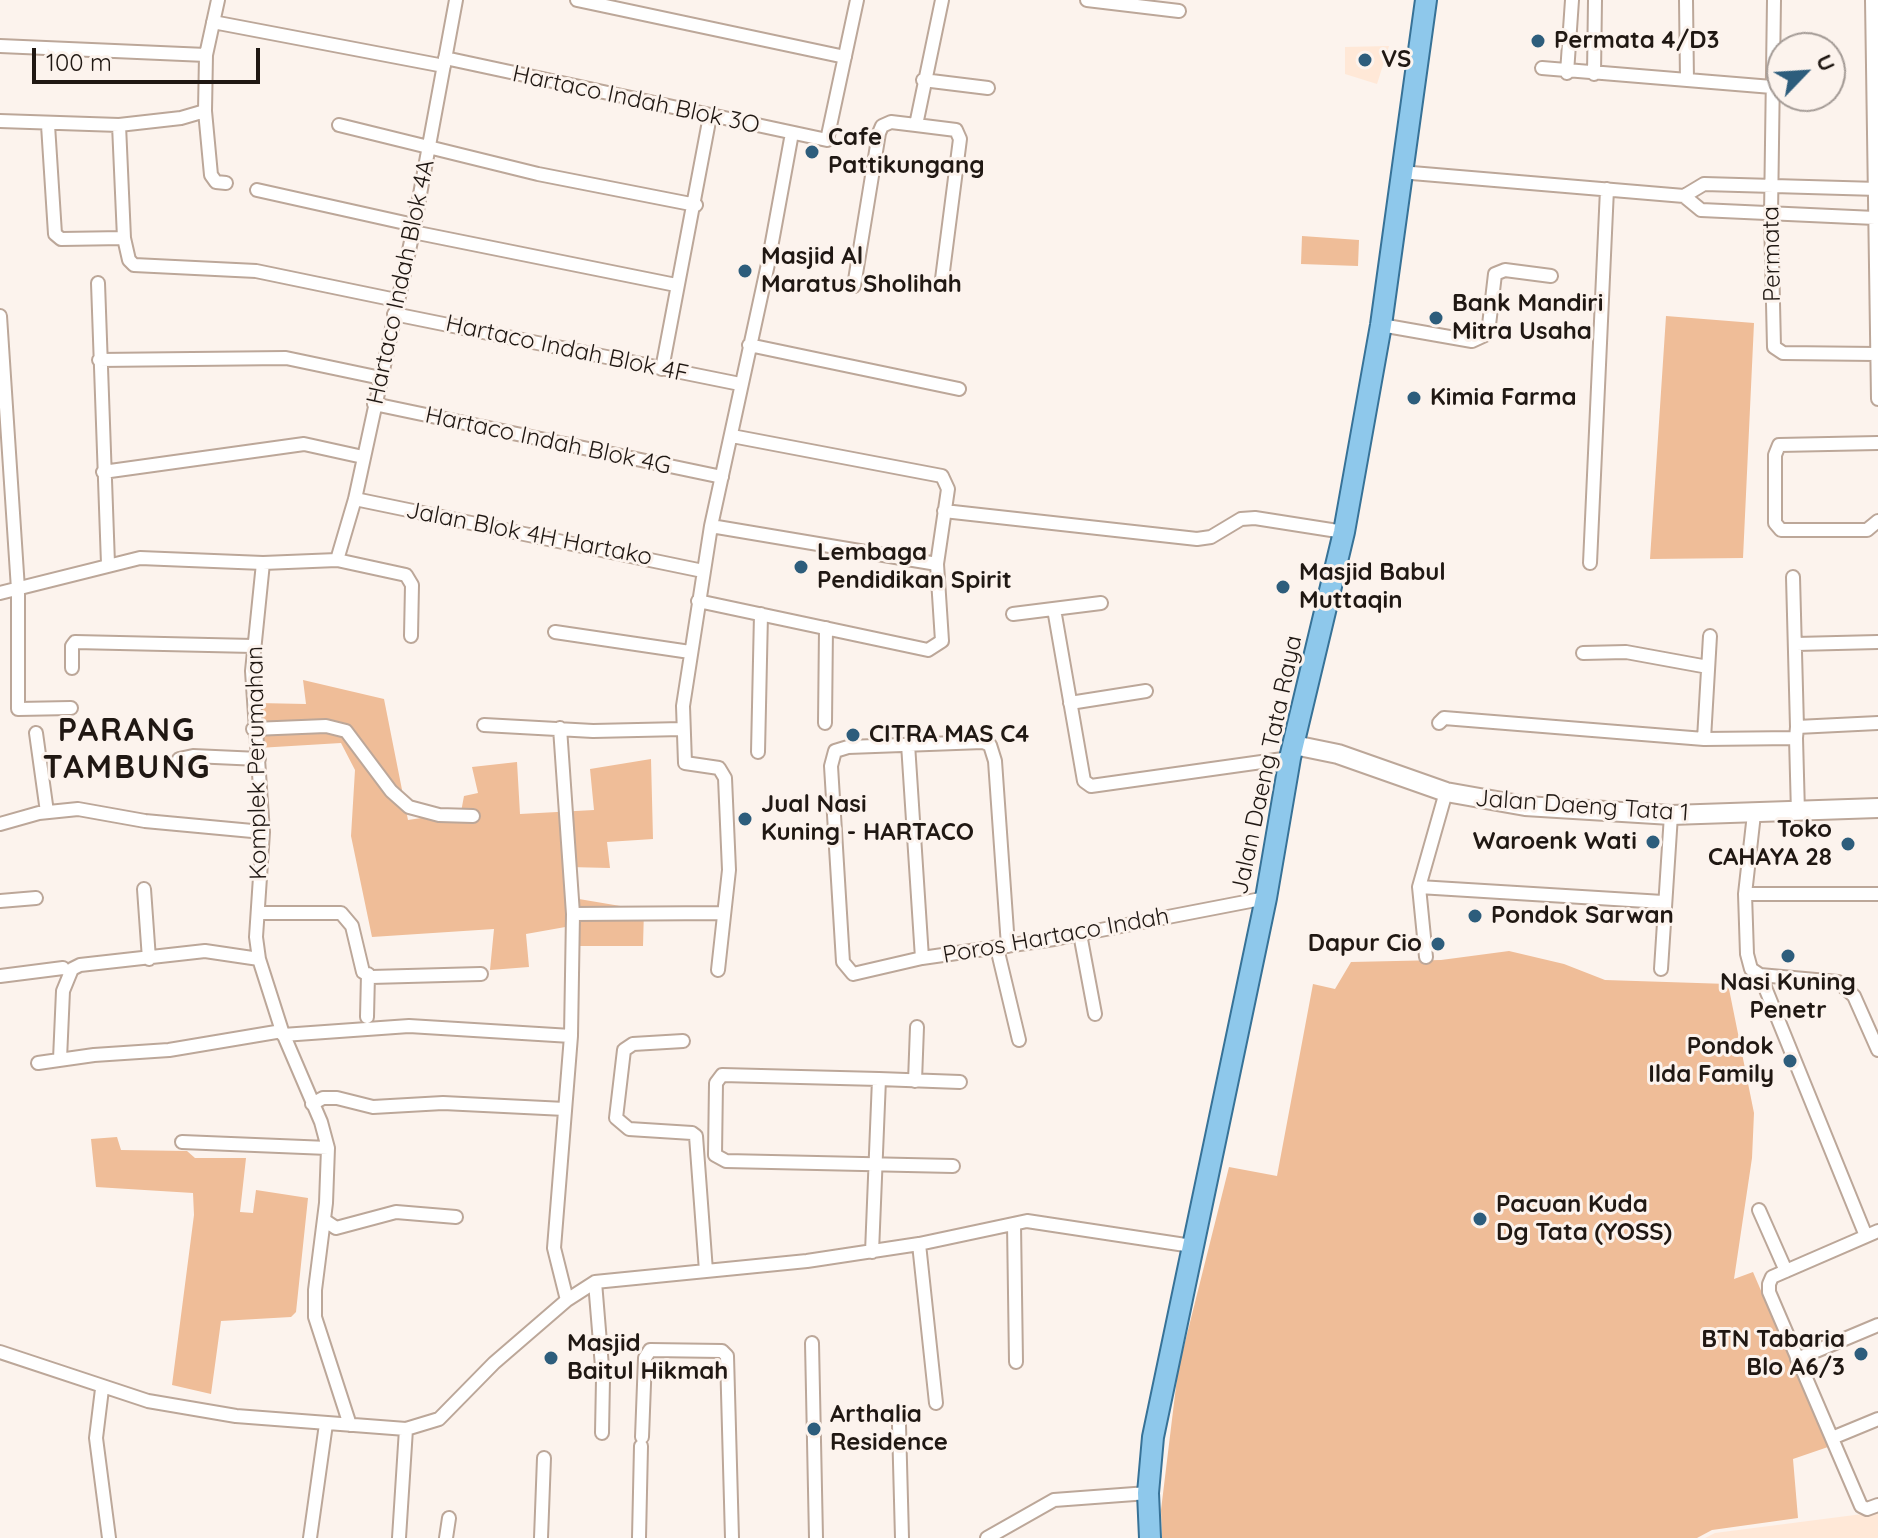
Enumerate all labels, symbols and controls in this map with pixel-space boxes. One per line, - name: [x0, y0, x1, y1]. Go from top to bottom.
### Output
- place label: Permata 4/D3: [1554, 27, 1719, 55]
- scale bar: [36, 32, 264, 82]
- marker: Permata 4/D3: [1529, 32, 1547, 50]
- north arrow: [1766, 32, 1846, 112]
- place label: VS: [1381, 46, 1411, 74]
- text: 100 m: [46, 47, 112, 77]
- text: U: [1810, 50, 1842, 76]
- marker: VS: [1356, 51, 1374, 69]
- street label: Hartaco Indah Blok 3O: [510, 60, 762, 140]
- place label: Cafe Pattikungang: [828, 124, 985, 180]
- marker: Cafe Pattikungang: [803, 143, 821, 161]
- street label: Hartaco Indah Blok 4A: [361, 157, 441, 407]
- street label: Permata: [1757, 206, 1787, 302]
- place label: Masjid Al Maratus Sholihah: [761, 243, 962, 299]
- marker: Masjid Al Maratus Sholihah: [736, 262, 754, 280]
- place label: Bank Mandiri Mitra Usaha: [1452, 290, 1603, 346]
- street label: Hartaco Indah Blok 4F: [443, 309, 691, 389]
- marker: Bank Mandiri Mitra Usaha: [1427, 309, 1445, 327]
- place label: Kimia Farma: [1430, 384, 1577, 412]
- marker: Kimia Farma: [1405, 389, 1423, 407]
- street label: Hartaco Indah Blok 4G: [423, 401, 673, 481]
- street label: Jalan Blok 4H Hartako: [403, 496, 655, 572]
- place label: Lembaga Pendidikan Spirit: [817, 539, 1012, 595]
- marker: Lembaga Pendidikan Spirit: [792, 558, 810, 576]
- place label: Masjid Babul Muttaqin: [1299, 559, 1446, 615]
- marker: Masjid Babul Muttaqin: [1274, 578, 1292, 596]
- street label: Jalan Daeng Tata Raya: [1225, 633, 1309, 897]
- street label: Komplek Perumahan: [241, 646, 273, 880]
- district label: PARANG TAMBUNG: [43, 712, 211, 787]
- place label: CITRA MAS C4: [869, 721, 1029, 749]
- marker: CITRA MAS C4: [844, 726, 862, 744]
- street label: Jalan Daeng Tata 1: [1474, 784, 1690, 828]
- place label: Jual Nasi Kuning - HARTACO: [761, 791, 974, 847]
- marker: Jual Nasi Kuning - HARTACO: [736, 810, 754, 828]
- place label: Toko CAHAYA 28: [1708, 816, 1832, 872]
- place label: Waroenk Wati: [1473, 828, 1637, 856]
- marker: Waroenk Wati: [1644, 833, 1662, 851]
- marker: Toko CAHAYA 28: [1839, 835, 1857, 853]
- street label: Poros Hartaco Indah: [941, 902, 1171, 970]
- place label: Pondok Sarwan: [1491, 902, 1674, 930]
- marker: Pondok Sarwan: [1466, 907, 1484, 925]
- place label: Dapur Cio: [1308, 930, 1422, 958]
- marker: Dapur Cio: [1429, 935, 1447, 953]
- marker: Nasi Kuning Penetr: [1779, 947, 1797, 965]
- place label: Nasi Kuning Penetr: [1720, 969, 1856, 1025]
- place label: Pondok Ilda Family: [1648, 1033, 1774, 1089]
- marker: Pondok Ilda Family: [1781, 1052, 1799, 1070]
- place label: Pacuan Kuda Dg Tata (YOSS): [1496, 1191, 1672, 1247]
- marker: Pacuan Kuda Dg Tata (YOSS): [1471, 1210, 1489, 1228]
- place label: BTN Tabaria Blo A6/3: [1701, 1326, 1845, 1382]
- place label: Masjid Baitul Hikmah: [567, 1330, 728, 1386]
- marker: BTN Tabaria Blo A6/3: [1852, 1345, 1870, 1363]
- marker: Masjid Baitul Hikmah: [542, 1349, 560, 1367]
- place label: Arthalia Residence: [830, 1401, 948, 1457]
- marker: Arthalia Residence: [805, 1420, 823, 1438]

